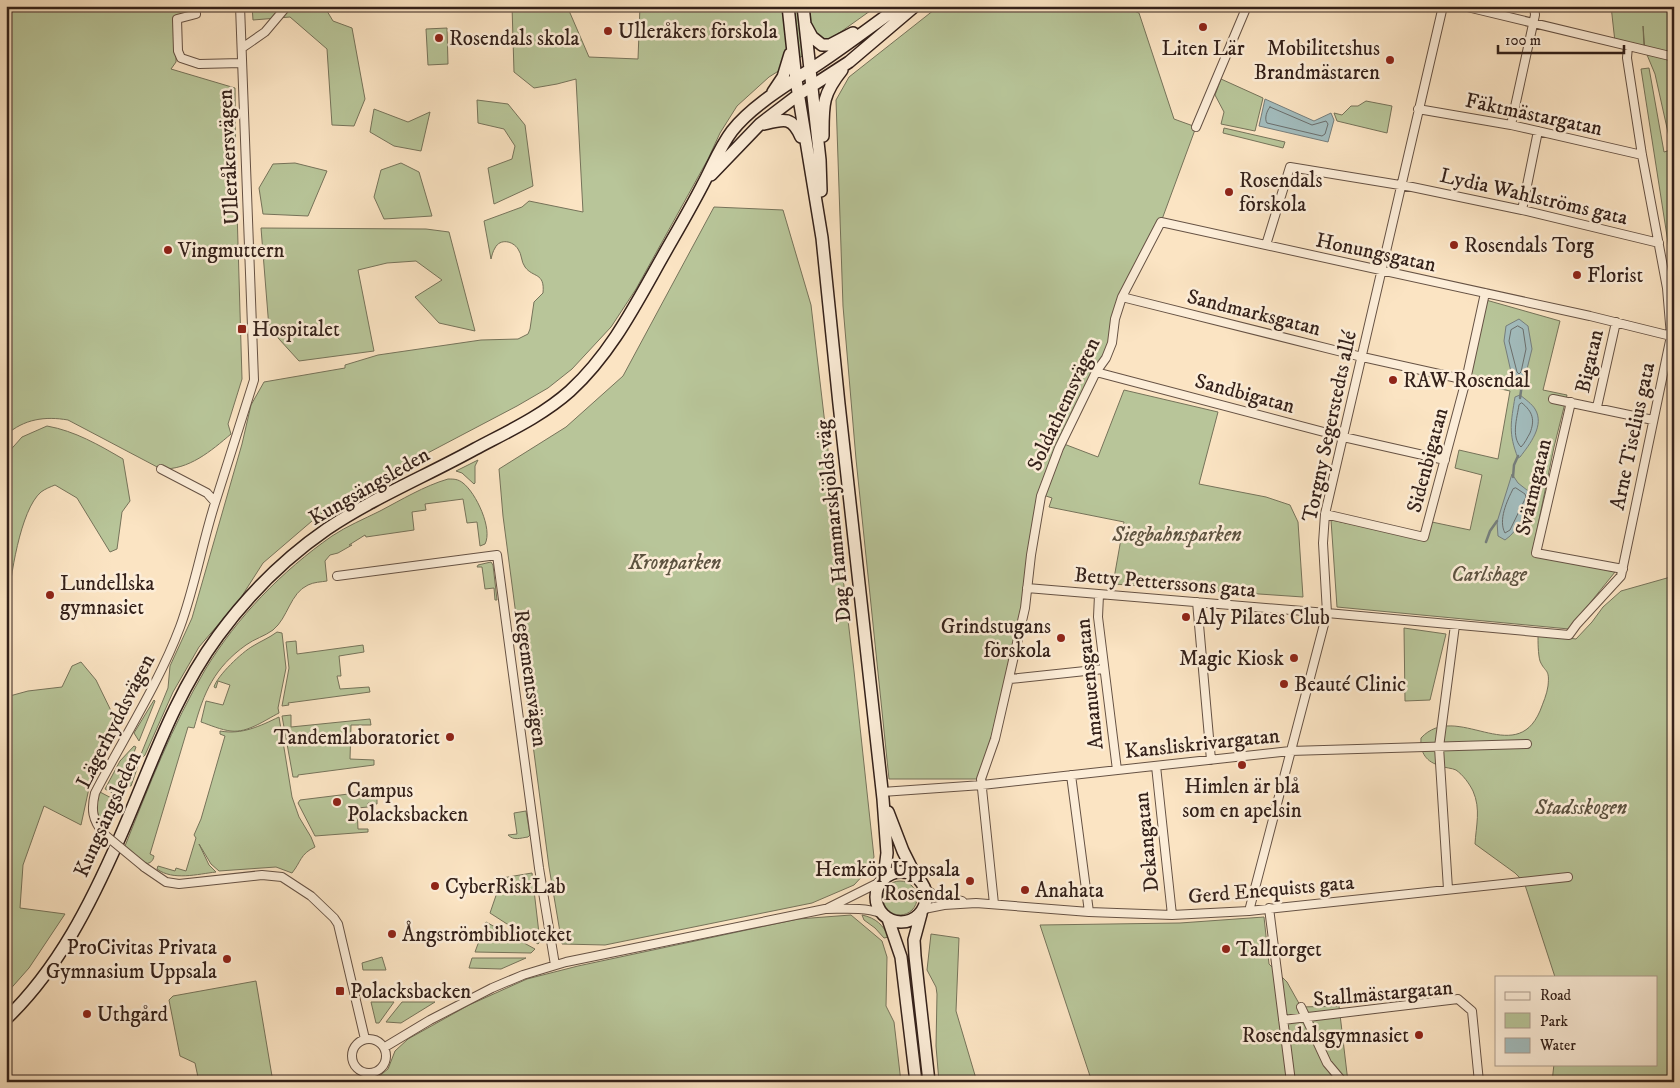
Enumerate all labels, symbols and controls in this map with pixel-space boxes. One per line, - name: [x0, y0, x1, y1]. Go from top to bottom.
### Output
- place label: Ulleråkers förskola: [618, 19, 778, 45]
- marker: Liten Lär: [1197, 21, 1209, 33]
- scale bar: [1498, 22, 1624, 54]
- marker: Ulleråkers förskola: [602, 25, 614, 37]
- place label: Rosendals skola: [449, 26, 580, 52]
- text: 100 m: [1505, 31, 1541, 50]
- marker: Rosendals skola: [433, 32, 445, 44]
- place label: Liten Lär: [1161, 36, 1245, 62]
- place label: Mobilitetshus Brandmästaren: [1254, 36, 1380, 86]
- marker: Mobilitetshus Brandmästaren: [1384, 54, 1396, 66]
- street label: Ulleråkersvägen: [212, 88, 246, 226]
- street label: Fäktmästargatan: [1463, 88, 1605, 142]
- street label: Lydia Wahlströms gata: [1437, 163, 1630, 231]
- place label: Rosendals förskola: [1239, 168, 1322, 218]
- marker: Rosendals förskola: [1223, 186, 1235, 198]
- street label: Honungsgatan: [1313, 228, 1438, 278]
- place label: Rosendals Torg: [1464, 233, 1595, 259]
- place label: Vingmuttern: [177, 238, 285, 264]
- marker: Rosendals Torg: [1448, 239, 1460, 251]
- marker: Vingmuttern: [162, 244, 174, 256]
- place label: Florist: [1587, 263, 1643, 289]
- marker: Florist: [1571, 269, 1583, 281]
- street label: Sandmarksgatan: [1184, 284, 1323, 342]
- place label: Hospitalet: [252, 317, 340, 343]
- marker: Hospitalet: [236, 323, 248, 335]
- street label: Bigatan: [1570, 327, 1610, 396]
- street label: Torgny Segerstedts allé: [1297, 328, 1363, 524]
- street label: Soldathemsvägen: [1022, 334, 1106, 475]
- street label: Arne Tiselius gata: [1605, 360, 1661, 512]
- street label: Sandbigatan: [1192, 368, 1298, 420]
- place label: RAW Rosendal: [1403, 368, 1531, 394]
- marker: RAW Rosendal: [1387, 374, 1399, 386]
- street label: Sidenbigatan: [1401, 405, 1454, 516]
- street label: Dag Hammarskjölds väg: [810, 418, 858, 623]
- street label: Svärmgatan: [1510, 436, 1558, 538]
- street label: Kungsängsleden: [304, 442, 435, 532]
- park label: Siegbahnsparken: [1111, 522, 1242, 548]
- park label: Kronparken: [628, 550, 722, 576]
- street label: Betty Petterssons gata: [1073, 562, 1257, 604]
- park label: Carlshage: [1451, 562, 1528, 588]
- place label: Lundellska gymnasiet: [60, 571, 154, 621]
- marker: Lundellska gymnasiet: [44, 589, 56, 601]
- place label: Aly Pilates Club: [1196, 605, 1330, 631]
- street label: Regementsvägen: [507, 608, 553, 749]
- marker: Aly Pilates Club: [1180, 611, 1192, 623]
- place label: Grindstugans förskola: [941, 614, 1051, 664]
- street label: Amanuensgatan: [1070, 617, 1110, 751]
- marker: Grindstugans förskola: [1055, 632, 1067, 644]
- place label: Magic Kiosk: [1179, 646, 1285, 672]
- street label: Lägerhyddsvägen: [71, 650, 161, 793]
- marker: Magic Kiosk: [1288, 652, 1300, 664]
- place label: Beauté Clinic: [1294, 672, 1406, 698]
- marker: Beauté Clinic: [1278, 678, 1290, 690]
- street label: Kansliskrivargatan: [1123, 723, 1281, 765]
- place label: Tandemlaboratoriet: [274, 725, 440, 751]
- marker: Tandemlaboratoriet: [444, 731, 456, 743]
- street label: Kungsängsleden: [69, 747, 147, 881]
- marker: Himlen är blå som en apelsin: [1236, 759, 1248, 771]
- place label: Himlen är blå som en apelsin: [1182, 774, 1302, 824]
- place label: Campus Polacksbacken: [347, 778, 468, 828]
- street label: Dekangatan: [1129, 791, 1165, 893]
- park label: Stadsskogen: [1534, 795, 1628, 821]
- marker: Campus Polacksbacken: [331, 796, 343, 808]
- place label: Hemköp Uppsala Rosendal: [815, 857, 961, 907]
- street label: Gerd Enequists gata: [1187, 870, 1355, 910]
- place label: CyberRiskLab: [445, 874, 566, 900]
- marker: Hemköp Uppsala Rosendal: [964, 875, 976, 887]
- place label: Anahata: [1035, 878, 1104, 904]
- marker: CyberRiskLab: [429, 880, 441, 892]
- marker: Anahata: [1019, 884, 1031, 896]
- place label: Ångströmbiblioteket: [402, 920, 572, 948]
- marker: Ångströmbiblioteket: [386, 928, 398, 940]
- place label: ProCivitas Privata Gymnasium Uppsala: [46, 935, 217, 985]
- place label: Talltorget: [1236, 937, 1322, 963]
- marker: Talltorget: [1220, 943, 1232, 955]
- marker: ProCivitas Privata Gymnasium Uppsala: [221, 953, 233, 965]
- street label: Stallmästargatan: [1312, 975, 1454, 1013]
- legend: [1495, 976, 1658, 1066]
- place label: Polacksbacken: [350, 979, 471, 1005]
- marker: Polacksbacken: [334, 985, 346, 997]
- text: Road: [1540, 986, 1572, 1005]
- place label: Uthgård: [97, 1002, 168, 1028]
- marker: Uthgård: [81, 1008, 93, 1020]
- text: Park: [1540, 1012, 1569, 1031]
- place label: Rosendalsgymnasiet: [1242, 1023, 1409, 1049]
- marker: Rosendalsgymnasiet: [1413, 1029, 1425, 1041]
- text: Water: [1539, 1036, 1576, 1055]

